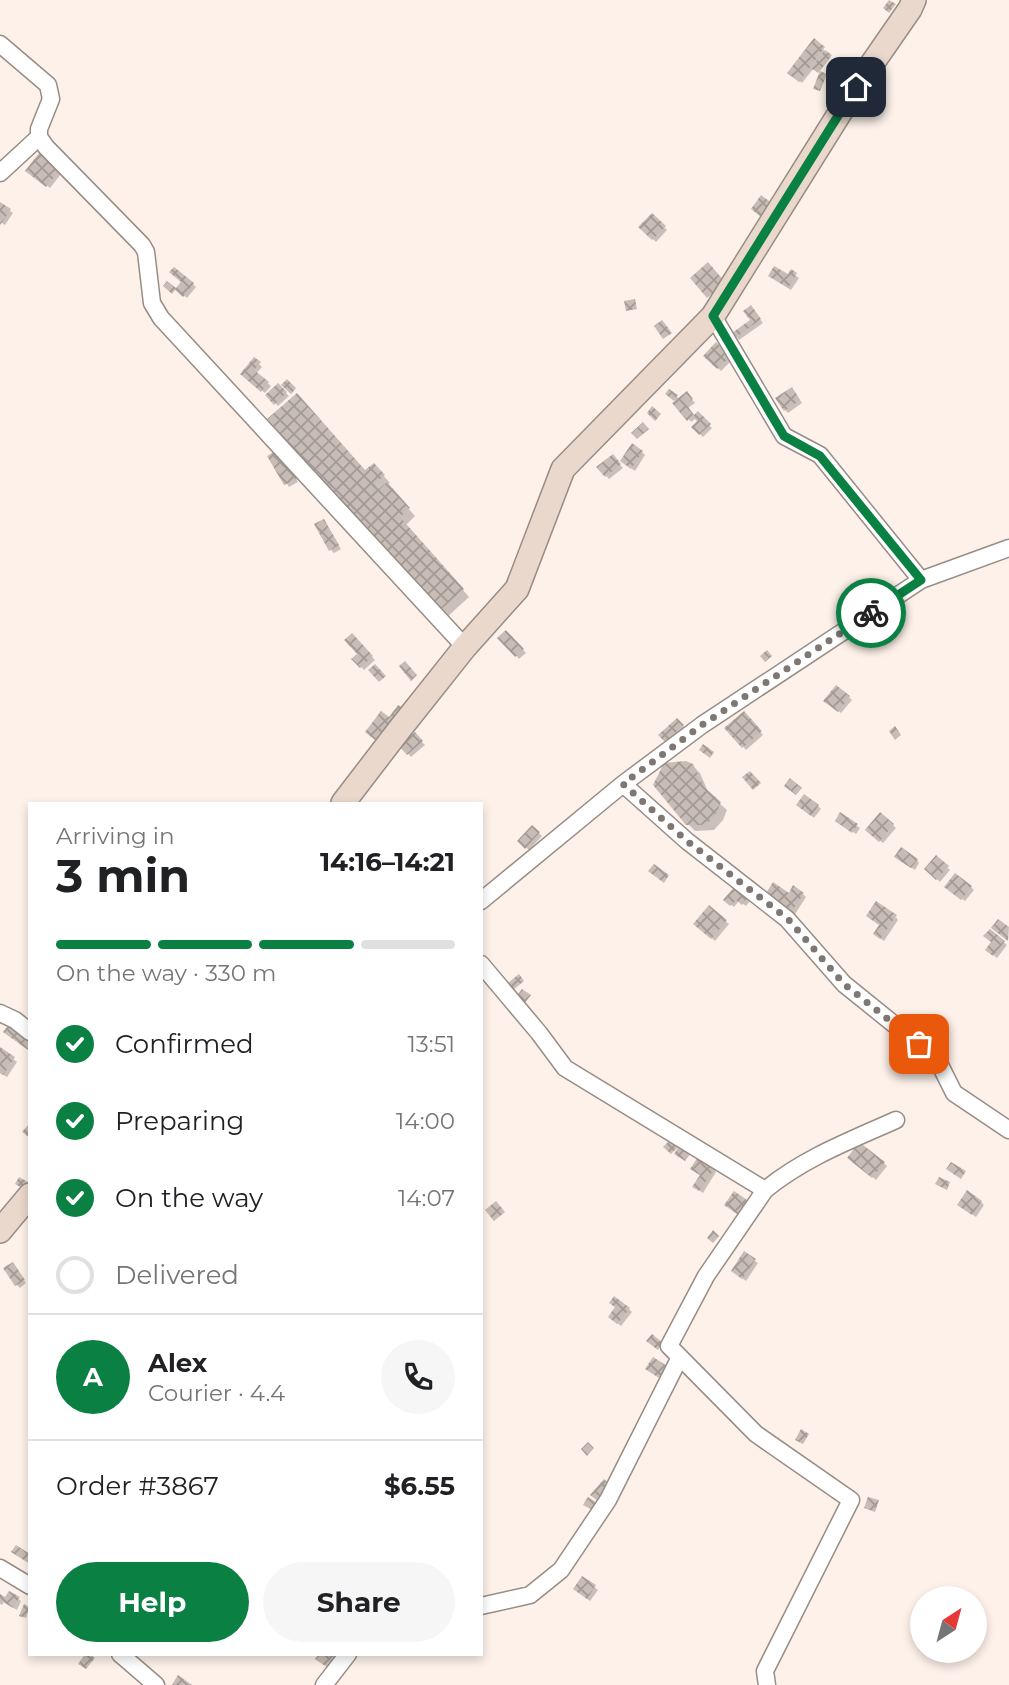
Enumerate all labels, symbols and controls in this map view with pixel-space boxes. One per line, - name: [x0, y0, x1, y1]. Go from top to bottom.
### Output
- pin: [826, 57, 886, 117]
- icon: home: [837, 68, 875, 106]
- courier: [836, 578, 906, 648]
- icon: bike: [852, 594, 890, 632]
- text: Arriving in: [56, 822, 175, 850]
- text: 14:16–14:21: [320, 846, 455, 878]
- text: 3 min: [56, 847, 190, 904]
- text: On the way · 330 m: [56, 959, 276, 987]
- pin: [889, 1014, 949, 1074]
- icon: check: [56, 1025, 94, 1063]
- icon: bag: [900, 1025, 938, 1063]
- text: Confirmed: [115, 1028, 254, 1060]
- text: 13:51: [408, 1030, 455, 1058]
- icon: check: [56, 1102, 94, 1140]
- text: Preparing: [115, 1105, 244, 1137]
- text: 14:00: [396, 1107, 455, 1135]
- icon: check: [56, 1179, 94, 1217]
- text: On the way: [115, 1182, 263, 1214]
- text: 14:07: [398, 1184, 455, 1212]
- text: Delivered: [115, 1259, 239, 1291]
- button: phone: [381, 1340, 455, 1414]
- text: Alex: [148, 1347, 207, 1379]
- text: A: [83, 1361, 103, 1393]
- text: Courier · 4.4: [148, 1379, 285, 1407]
- text: Order #3867: [56, 1470, 219, 1502]
- text: $6.55: [384, 1470, 455, 1502]
- button: Help: [56, 1562, 249, 1642]
- button: Share: [263, 1562, 455, 1642]
- north arrow: [910, 1586, 987, 1662]
- map controls: [910, 1586, 987, 1663]

